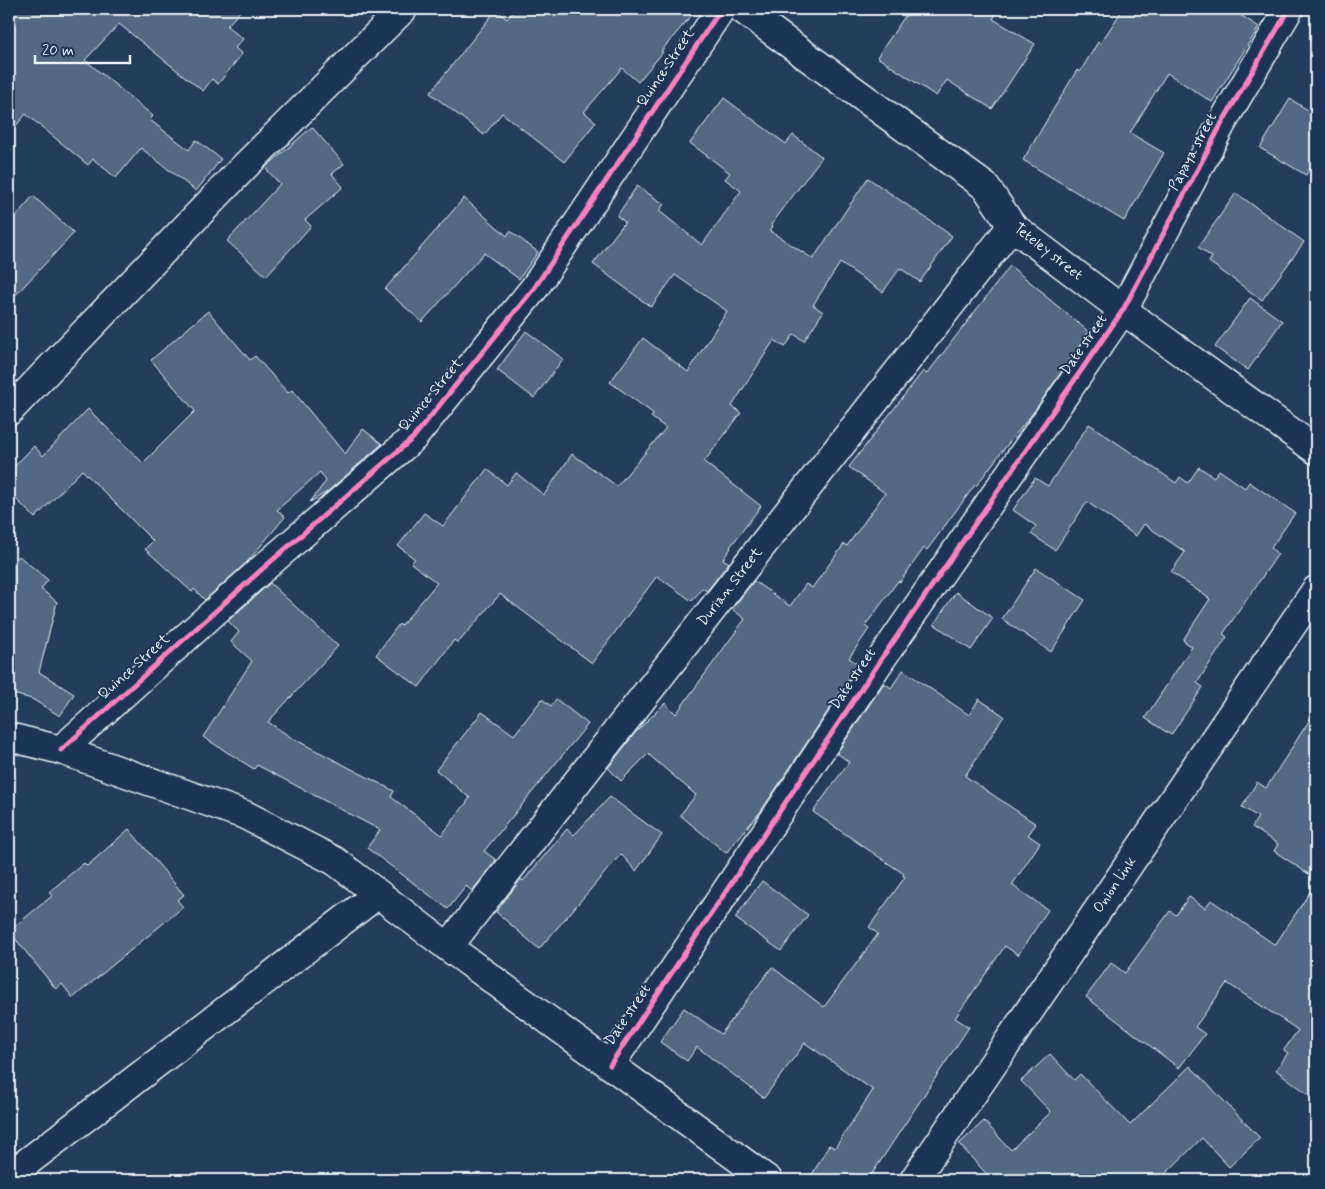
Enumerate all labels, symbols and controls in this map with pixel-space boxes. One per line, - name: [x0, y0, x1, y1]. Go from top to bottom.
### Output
- street label: Quince Street: [632, 25, 700, 111]
- scale bar: [35, 32, 130, 64]
- text: 20 m: [42, 41, 74, 61]
- street label: Papaya street: [1164, 109, 1222, 194]
- street label: Teteley street: [1009, 219, 1087, 286]
- street label: Date street: [1056, 310, 1112, 379]
- street label: Quince Street: [394, 354, 468, 436]
- street label: Durian Street: [693, 543, 767, 631]
- street label: Quince Street: [94, 629, 174, 705]
- street label: Date street: [825, 644, 881, 714]
- street label: Onion link: [1089, 852, 1142, 917]
- street label: Date street: [600, 980, 656, 1050]

